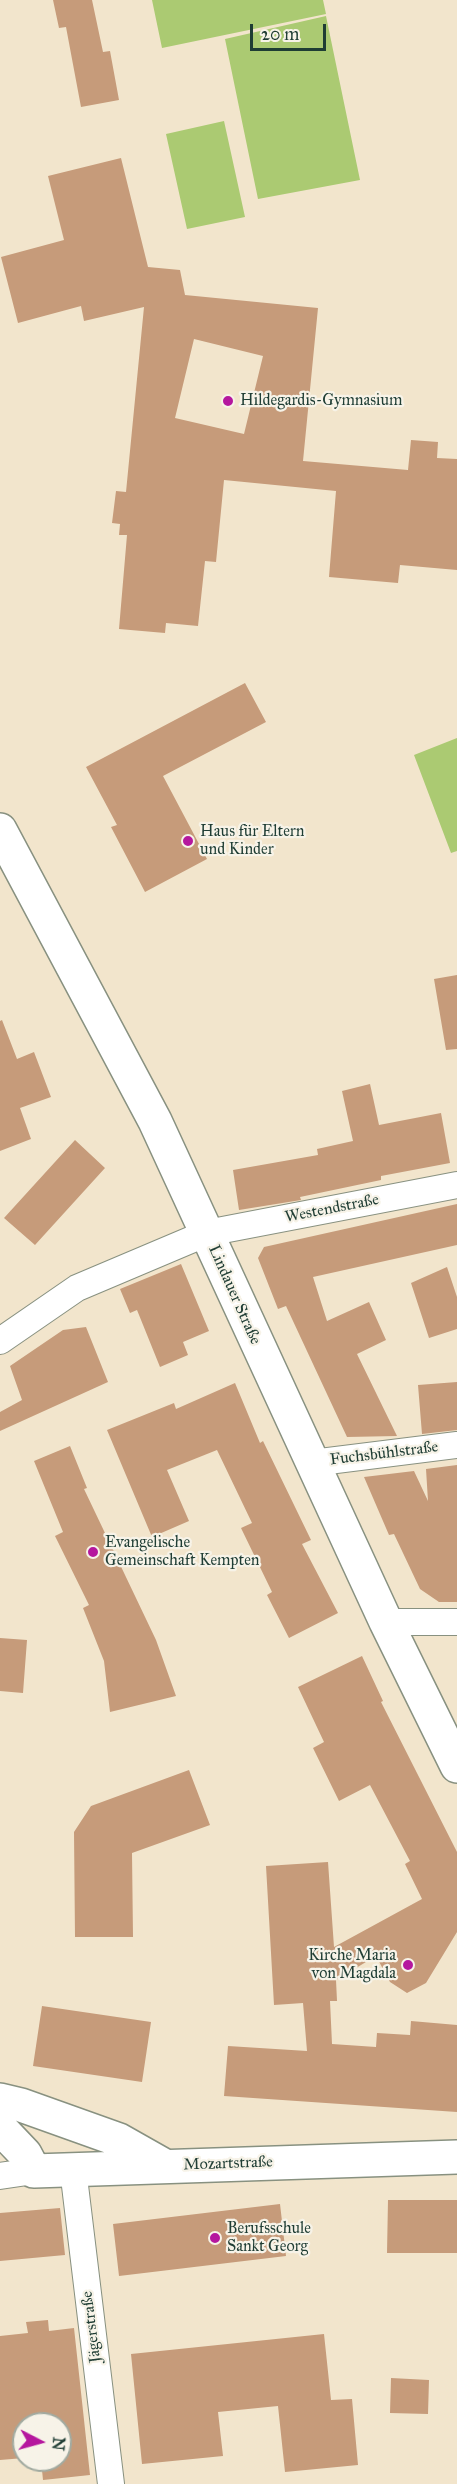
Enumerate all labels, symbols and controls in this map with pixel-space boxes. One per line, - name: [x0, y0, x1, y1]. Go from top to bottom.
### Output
- scale bar: [253, 12, 330, 50]
- text: 20 m: [261, 23, 299, 45]
- place label: Hildegardis-Gymnasium: [240, 391, 402, 411]
- marker: Hildegardis-Gymnasium: [221, 394, 235, 408]
- place label: Haus für Eltern und Kinder: [200, 822, 304, 860]
- marker: Haus für Eltern und Kinder: [181, 834, 195, 848]
- street label: Westendstraße: [283, 1190, 381, 1228]
- street label: Lindauer Straße: [203, 1242, 265, 1348]
- street label: Fuchsbühlstraße: [329, 1438, 439, 1470]
- place label: Evangelische Gemeinschaft Kempten: [105, 1533, 259, 1571]
- marker: Evangelische Gemeinschaft Kempten: [86, 1545, 100, 1559]
- place label: Kirche Maria von Magdala: [308, 1946, 396, 1984]
- marker: Kirche Maria von Magdala: [401, 1958, 415, 1972]
- street label: Mozartstraße: [183, 2153, 273, 2175]
- place label: Berufsschule Sankt Georg: [227, 2219, 311, 2257]
- marker: Berufsschule Sankt Georg: [208, 2231, 222, 2245]
- street label: Jägerstraße: [78, 2290, 106, 2364]
- north arrow: [12, 2412, 72, 2472]
- text: N: [48, 2436, 69, 2451]

